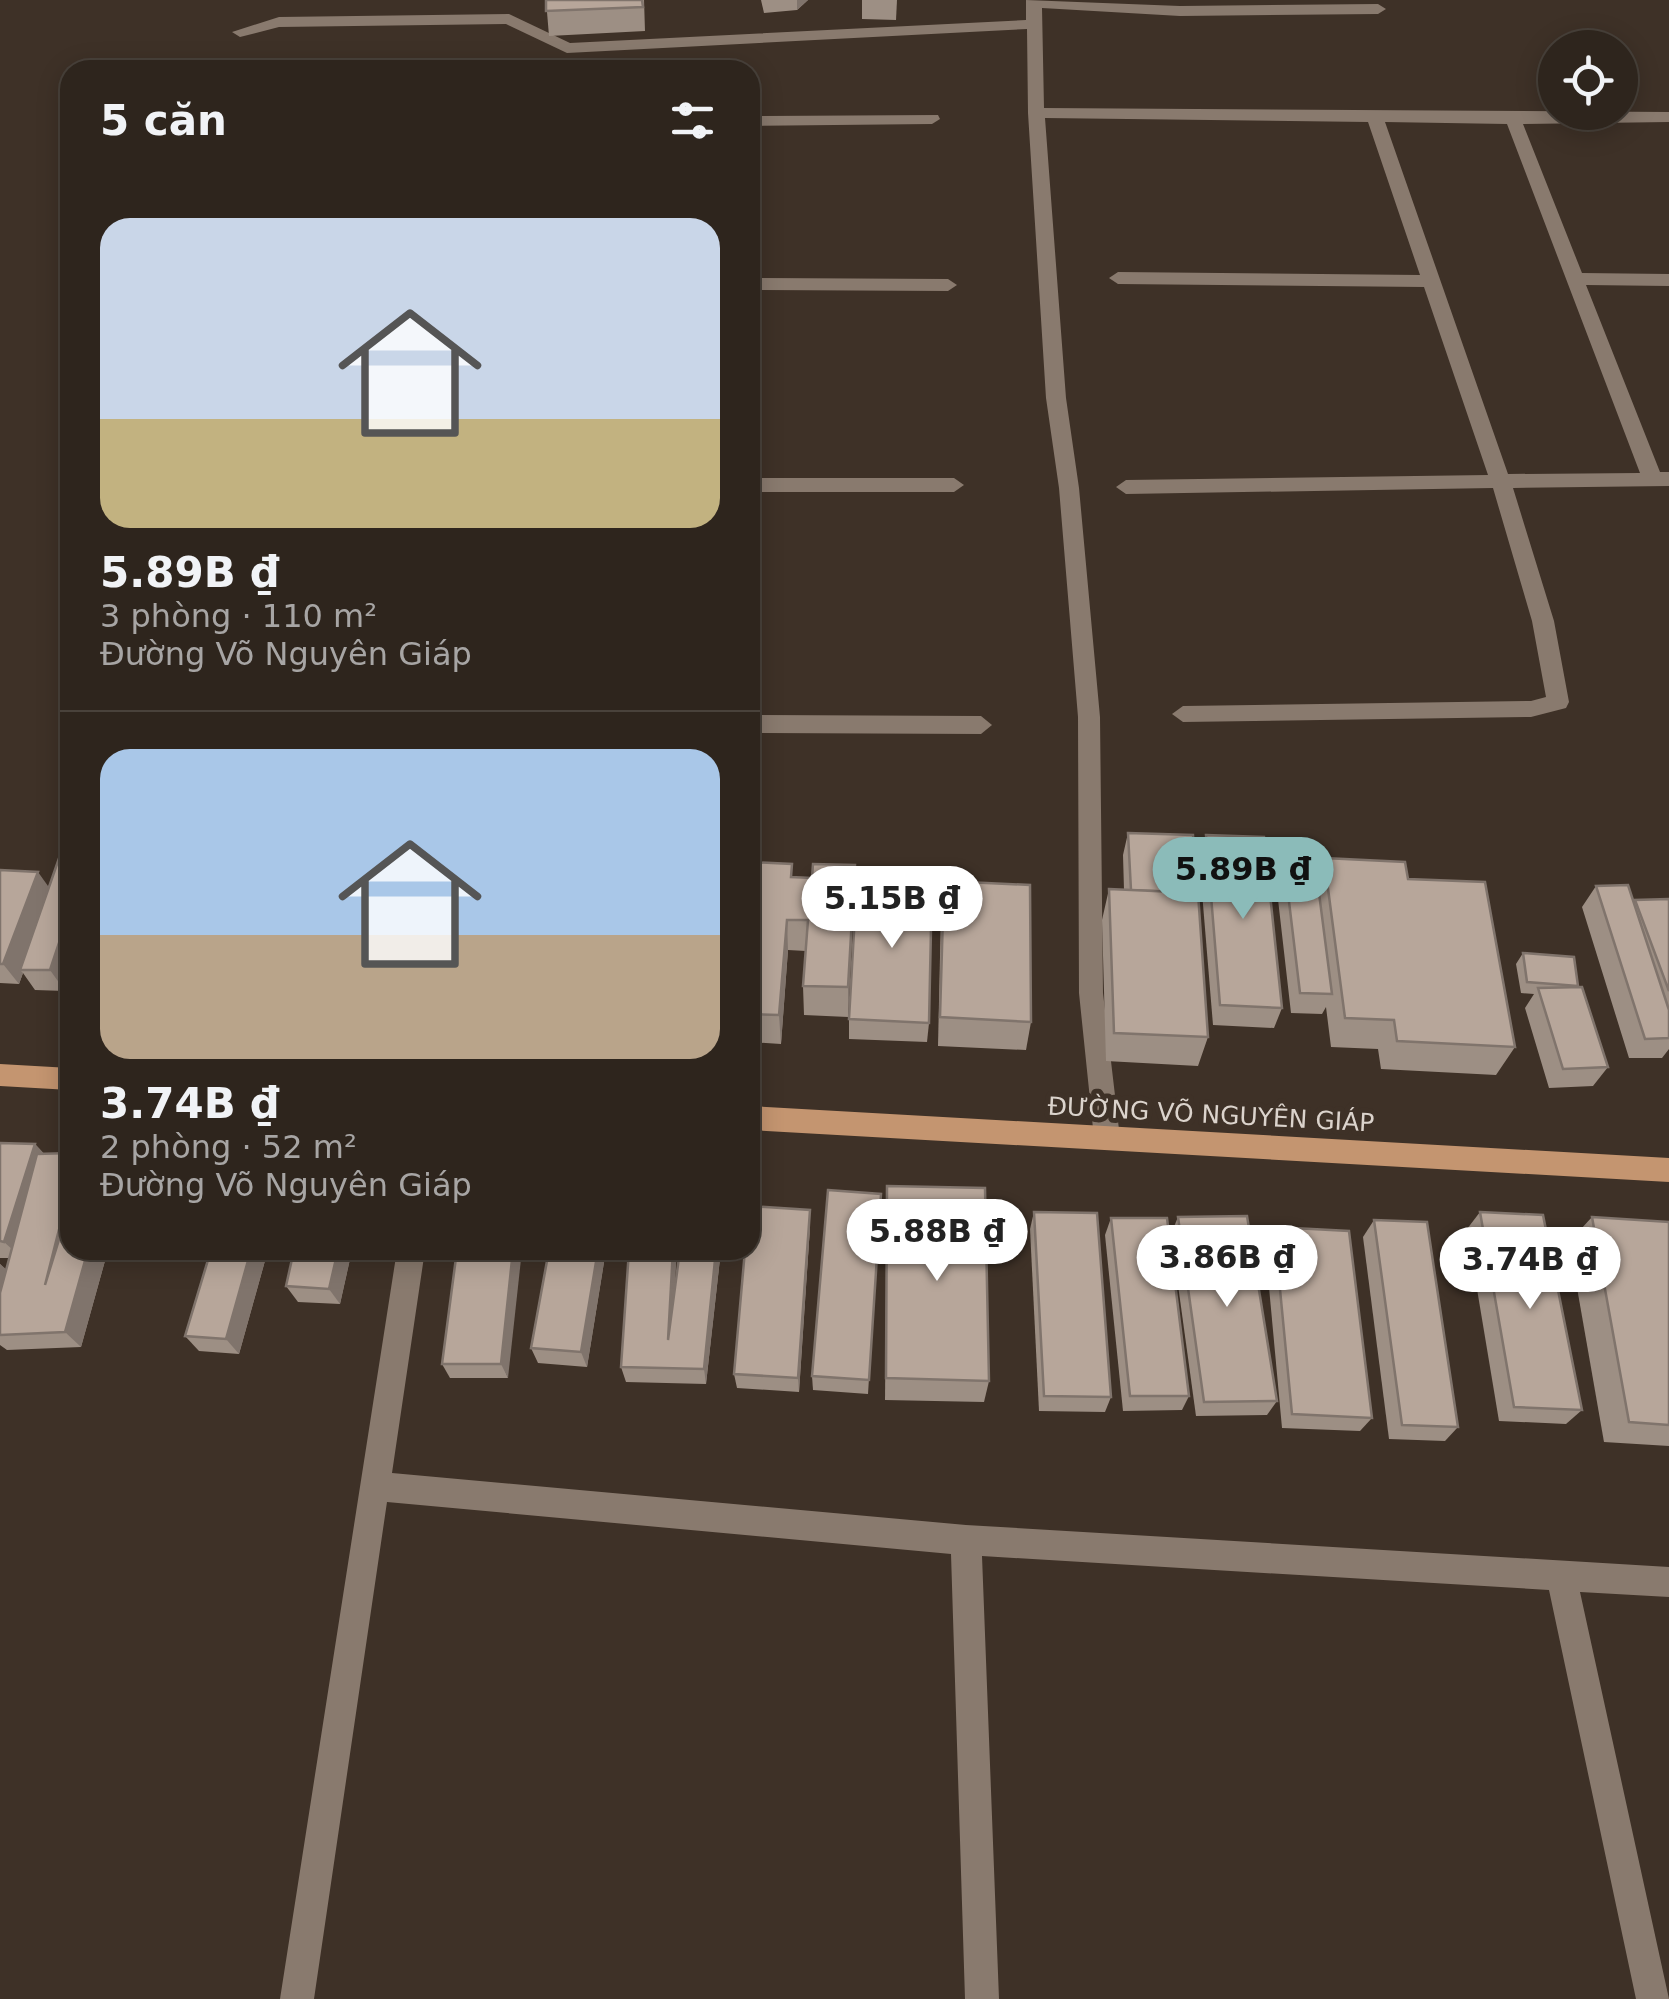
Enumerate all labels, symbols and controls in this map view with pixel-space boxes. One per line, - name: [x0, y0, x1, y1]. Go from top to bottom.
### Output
- map controls: [1538, 30, 1638, 130]
- button: locate: [1538, 30, 1638, 130]
- icon: filters: [665, 93, 720, 148]
- text: 5 căn: [100, 96, 227, 145]
- icon: home: [320, 283, 500, 463]
- text: 5.89B ₫: [100, 548, 279, 597]
- text: 3 phòng · 110 m²: [100, 597, 377, 635]
- text: Đường Võ Nguyên Giáp: [100, 635, 472, 673]
- icon: home: [320, 814, 500, 994]
- pin: 5.89B ₫: [1151, 837, 1335, 922]
- text: 5.89B ₫: [1175, 850, 1311, 888]
- pin: 5.15B ₫: [800, 866, 984, 951]
- text: 5.15B ₫: [824, 879, 960, 917]
- text: 3.74B ₫: [100, 1079, 279, 1128]
- street label: ĐƯỜNG VÕ NGUYÊN GIÁP: [1047, 1090, 1375, 1138]
- text: 2 phòng · 52 m²: [100, 1128, 357, 1166]
- text: Đường Võ Nguyên Giáp: [100, 1166, 472, 1204]
- pin: 5.88B ₫: [845, 1199, 1029, 1284]
- text: 5.88B ₫: [869, 1212, 1005, 1250]
- pin: 3.86B ₫: [1135, 1225, 1319, 1310]
- pin: 3.74B ₫: [1438, 1227, 1622, 1312]
- text: 3.86B ₫: [1159, 1238, 1295, 1276]
- text: 3.74B ₫: [1462, 1240, 1598, 1278]

